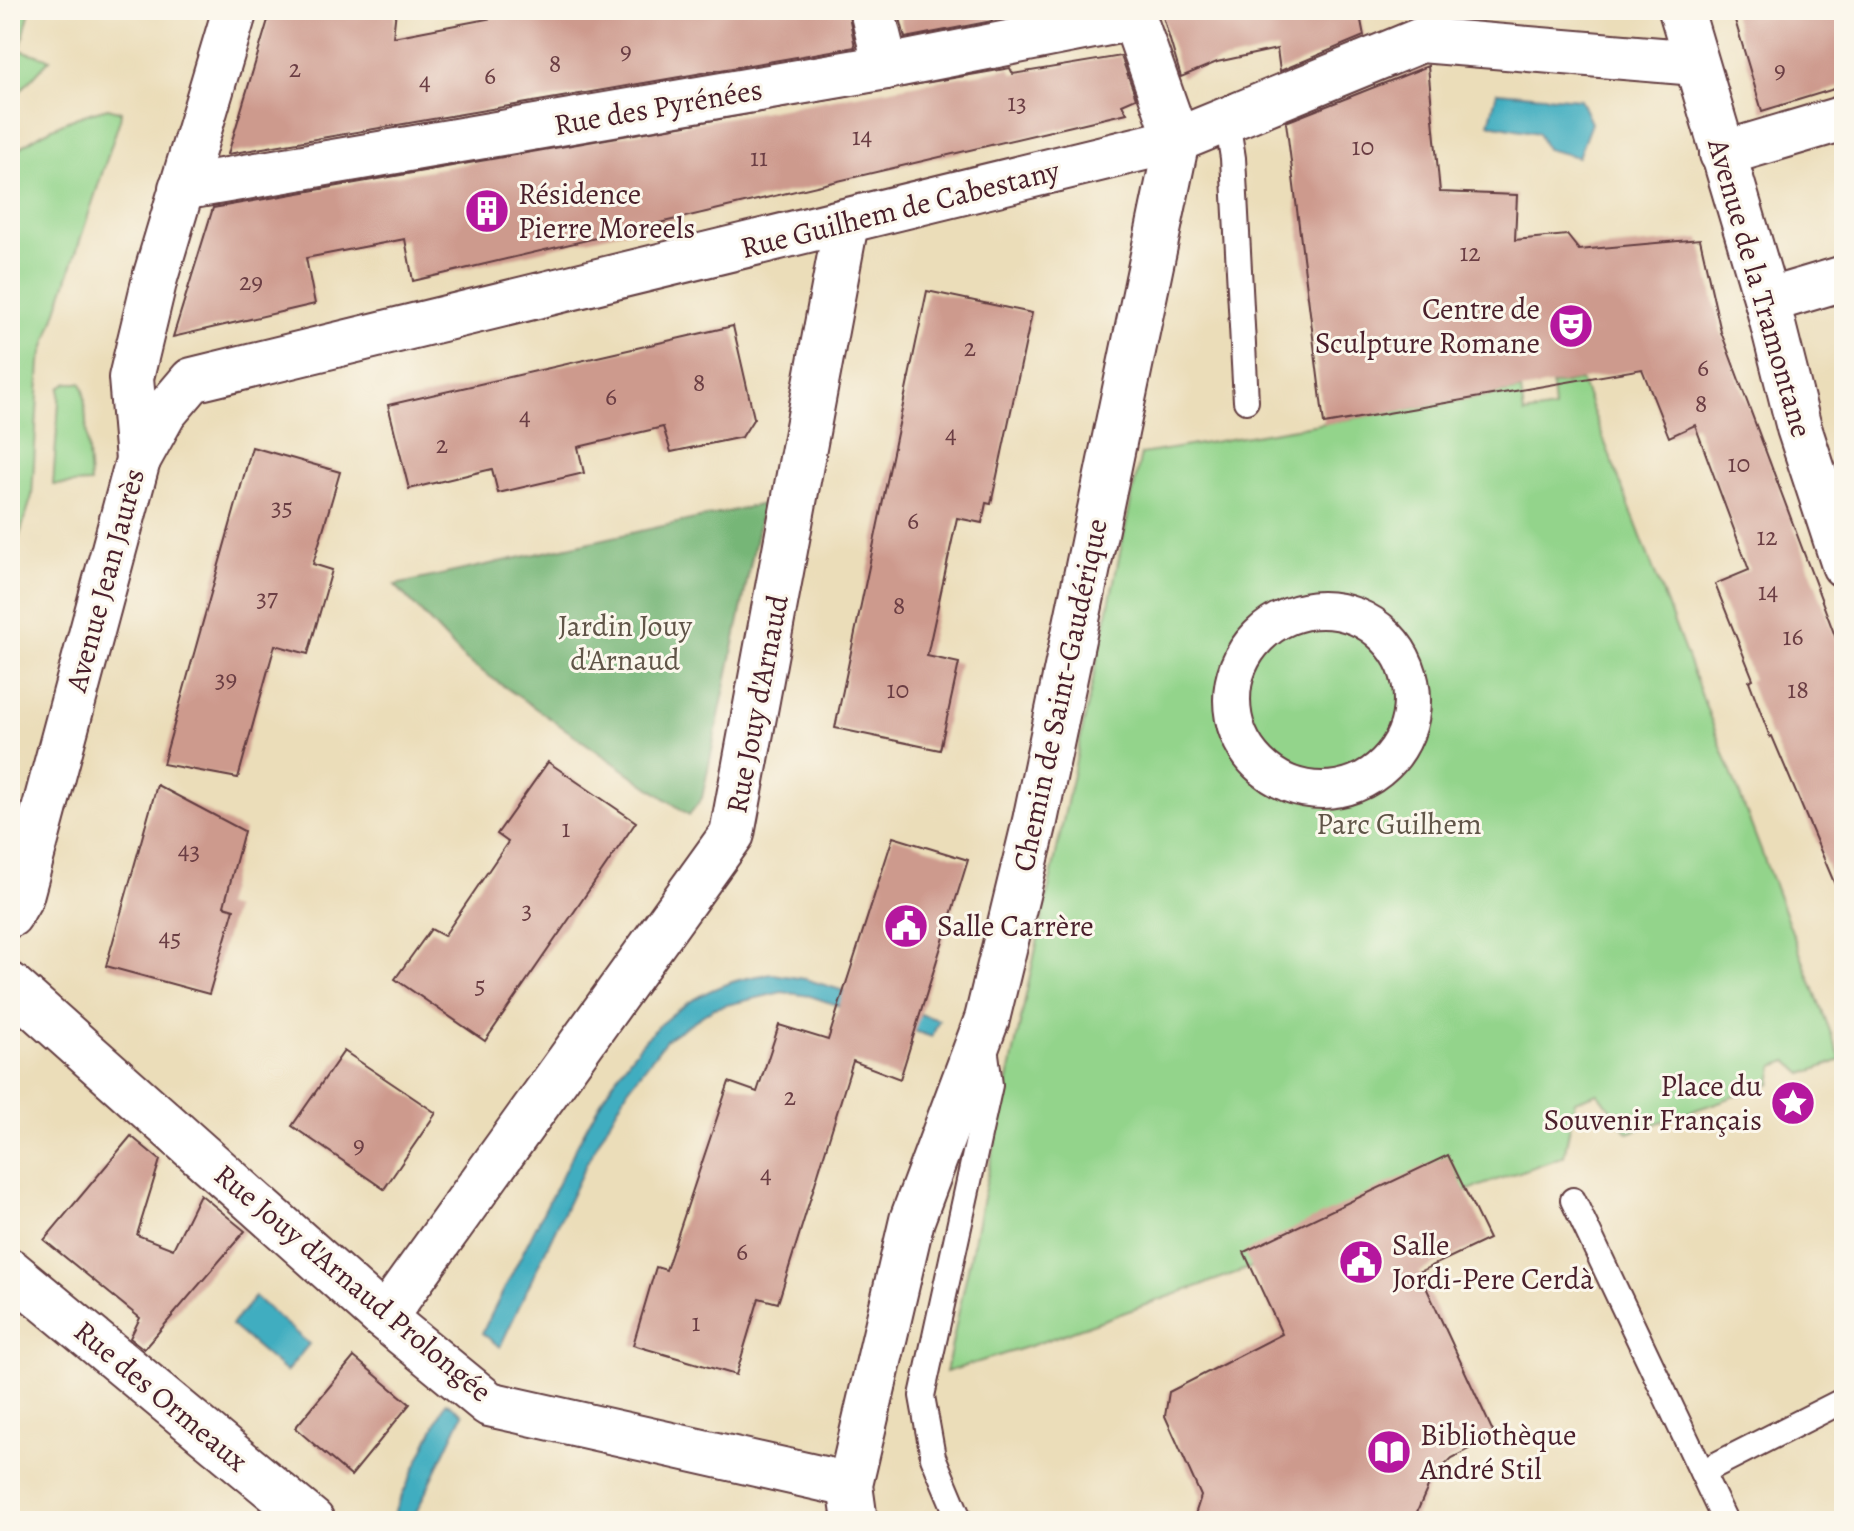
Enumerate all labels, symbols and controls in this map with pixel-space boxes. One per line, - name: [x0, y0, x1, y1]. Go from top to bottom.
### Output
- house number: 9: [620, 33, 632, 68]
- house number: 8: [549, 46, 561, 81]
- house number: 2: [289, 51, 301, 86]
- house number: 9: [1774, 52, 1786, 87]
- house number: 6: [484, 58, 496, 93]
- house number: 4: [419, 64, 431, 99]
- street label: Rue des Pyrénées: [551, 69, 765, 145]
- house number: 13: [1007, 85, 1027, 120]
- house number: 14: [852, 119, 873, 154]
- house number: 10: [1352, 129, 1374, 164]
- street label: Avenue de la Tramontane: [1698, 133, 1822, 442]
- house number: 11: [750, 140, 768, 175]
- street label: Rue Guilhem de Cabestany: [737, 150, 1064, 268]
- place label: Résidence Pierre Moreels: [518, 174, 695, 248]
- building icon: Résidence Pierre Moreels: [463, 187, 511, 235]
- house number: 12: [1459, 235, 1481, 270]
- house number: 29: [239, 264, 263, 299]
- place label: Centre de Sculpture Romane: [1315, 289, 1540, 363]
- theatre icon: Centre de Sculpture Romane: [1547, 302, 1595, 350]
- house number: 2: [964, 330, 976, 365]
- house number: 6: [1697, 350, 1709, 385]
- house number: 8: [693, 365, 705, 400]
- house number: 6: [605, 379, 617, 414]
- house number: 8: [1695, 386, 1707, 421]
- house number: 4: [519, 399, 531, 434]
- house number: 4: [945, 417, 957, 452]
- house number: 2: [436, 427, 448, 462]
- house number: 10: [1728, 446, 1750, 481]
- street label: Avenue Jean Jaurès: [56, 464, 154, 697]
- house number: 35: [271, 489, 293, 524]
- house number: 6: [907, 503, 919, 538]
- street label: Chemin de Saint-Gaudérique: [1003, 515, 1117, 875]
- house number: 12: [1756, 519, 1778, 554]
- house number: 14: [1758, 574, 1779, 609]
- house number: 37: [256, 580, 278, 615]
- house number: 8: [893, 588, 905, 623]
- street label: Rue Jouy d'Arnaud: [716, 590, 798, 817]
- park label: Jardin Jouy d'Arnaud: [558, 606, 693, 680]
- house number: 16: [1783, 619, 1803, 654]
- house number: 39: [215, 661, 237, 696]
- house number: 10: [887, 672, 909, 707]
- house number: 18: [1787, 672, 1809, 707]
- park label: Parc Guilhem: [1316, 804, 1482, 844]
- house number: 1: [562, 811, 571, 846]
- house number: 43: [178, 833, 200, 868]
- house number: 3: [522, 892, 532, 927]
- public building icon: Salle Carrère: [882, 902, 930, 950]
- place label: Salle Carrère: [937, 906, 1094, 946]
- house number: 45: [159, 920, 181, 955]
- house number: 5: [474, 967, 486, 1002]
- place label: Place du Souvenir Français: [1544, 1066, 1763, 1140]
- house number: 2: [784, 1079, 796, 1114]
- place icon: Place du Souvenir Français: [1769, 1079, 1817, 1127]
- house number: 9: [353, 1127, 365, 1162]
- street label: Rue Jouy d'Arnaud Prolongée: [206, 1155, 500, 1411]
- house number: 4: [760, 1157, 772, 1192]
- place label: Salle Jordi-Pere Cerdà: [1392, 1225, 1594, 1299]
- house number: 6: [736, 1234, 748, 1269]
- public building icon: Salle Jordi-Pere Cerdà: [1337, 1238, 1385, 1286]
- house number: 1: [692, 1305, 701, 1340]
- street label: Rue des Ormeaux: [66, 1311, 256, 1481]
- place label: Bibliothèque André Stil: [1419, 1415, 1577, 1489]
- library icon: Bibliothèque André Stil: [1365, 1428, 1413, 1476]

